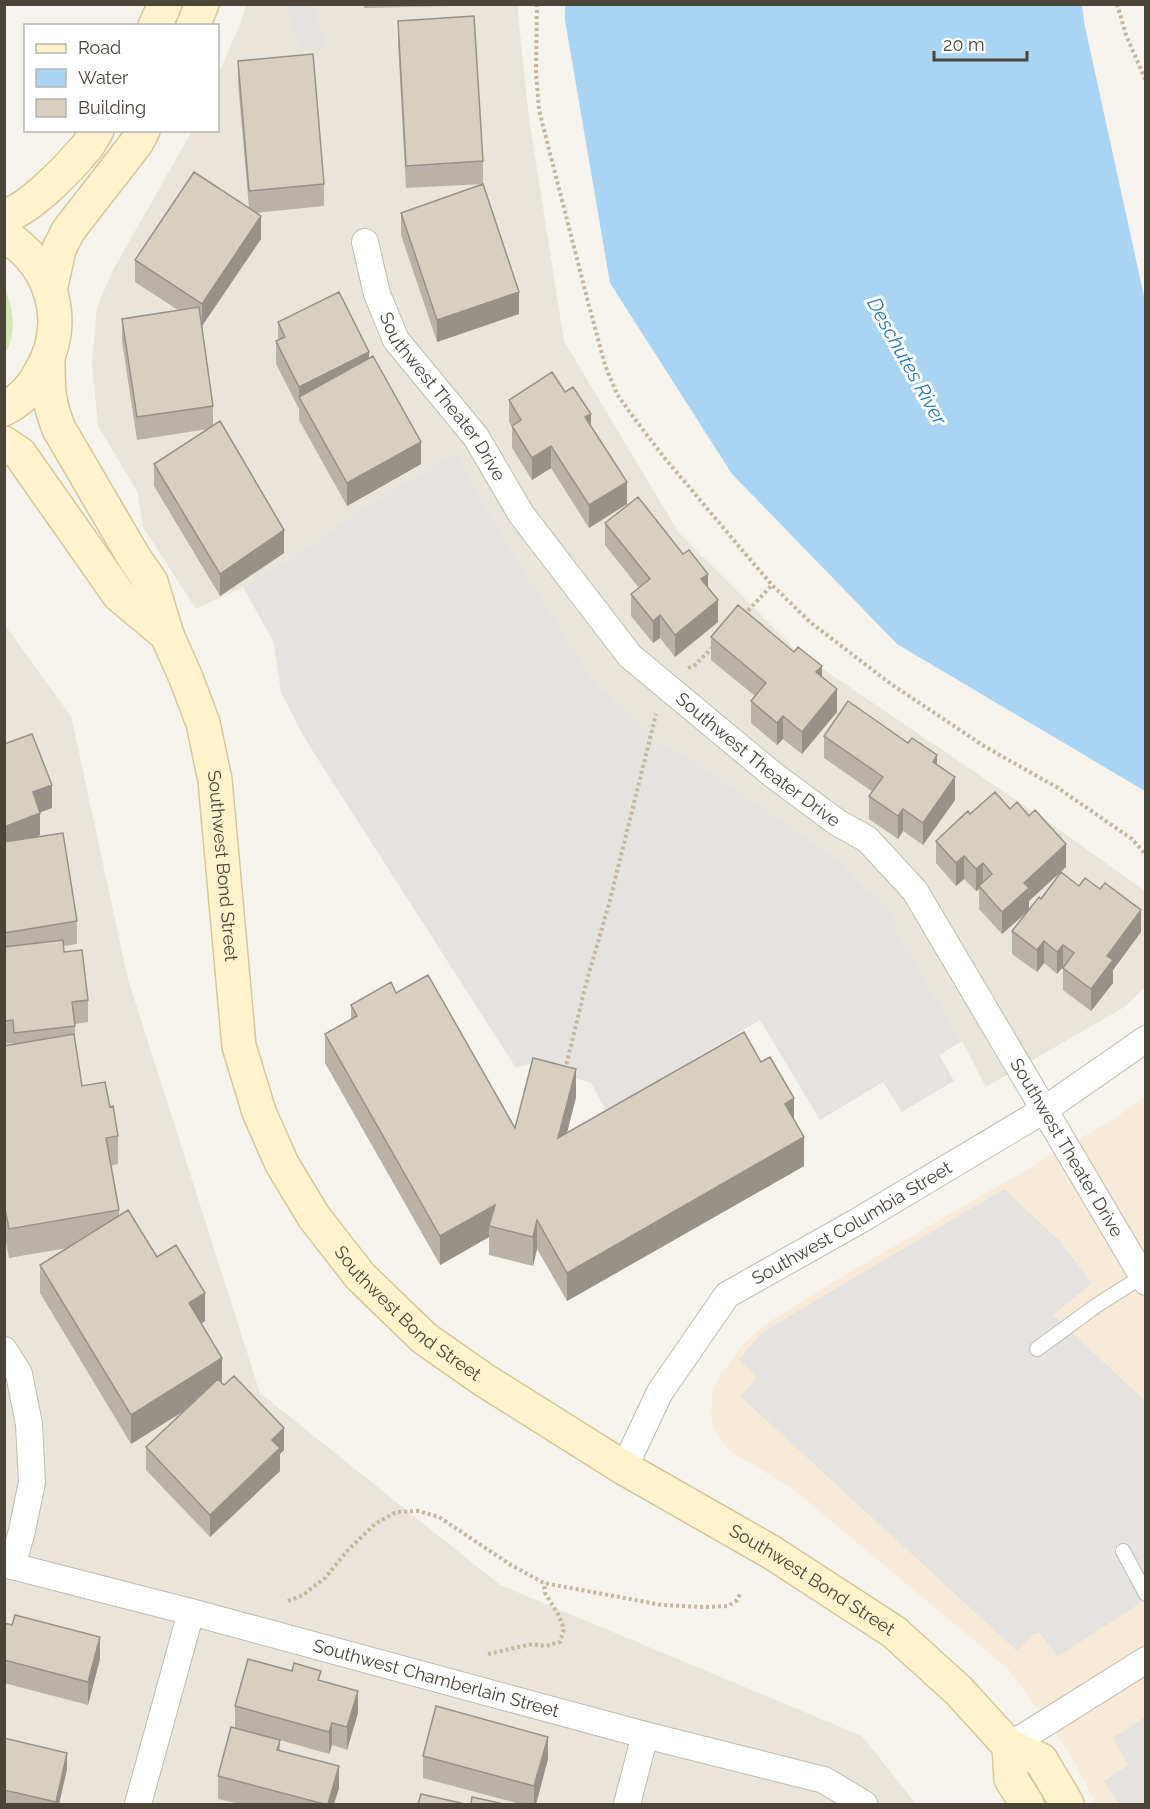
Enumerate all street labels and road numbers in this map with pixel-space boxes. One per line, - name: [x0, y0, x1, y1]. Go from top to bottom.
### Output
- street label: Southwest Theater Drive: [376, 309, 511, 485]
- street label: Southwest Theater Drive: [672, 688, 845, 831]
- street label: Southwest Bond Street: [203, 768, 242, 962]
- street label: Southwest Theater Drive: [1006, 1054, 1128, 1241]
- street label: Southwest Columbia Street: [748, 1157, 955, 1289]
- street label: Southwest Bond Street: [330, 1241, 486, 1385]
- street label: Southwest Bond Street: [726, 1519, 899, 1640]
- street label: Southwest Chamberlain Street: [311, 1635, 561, 1721]

